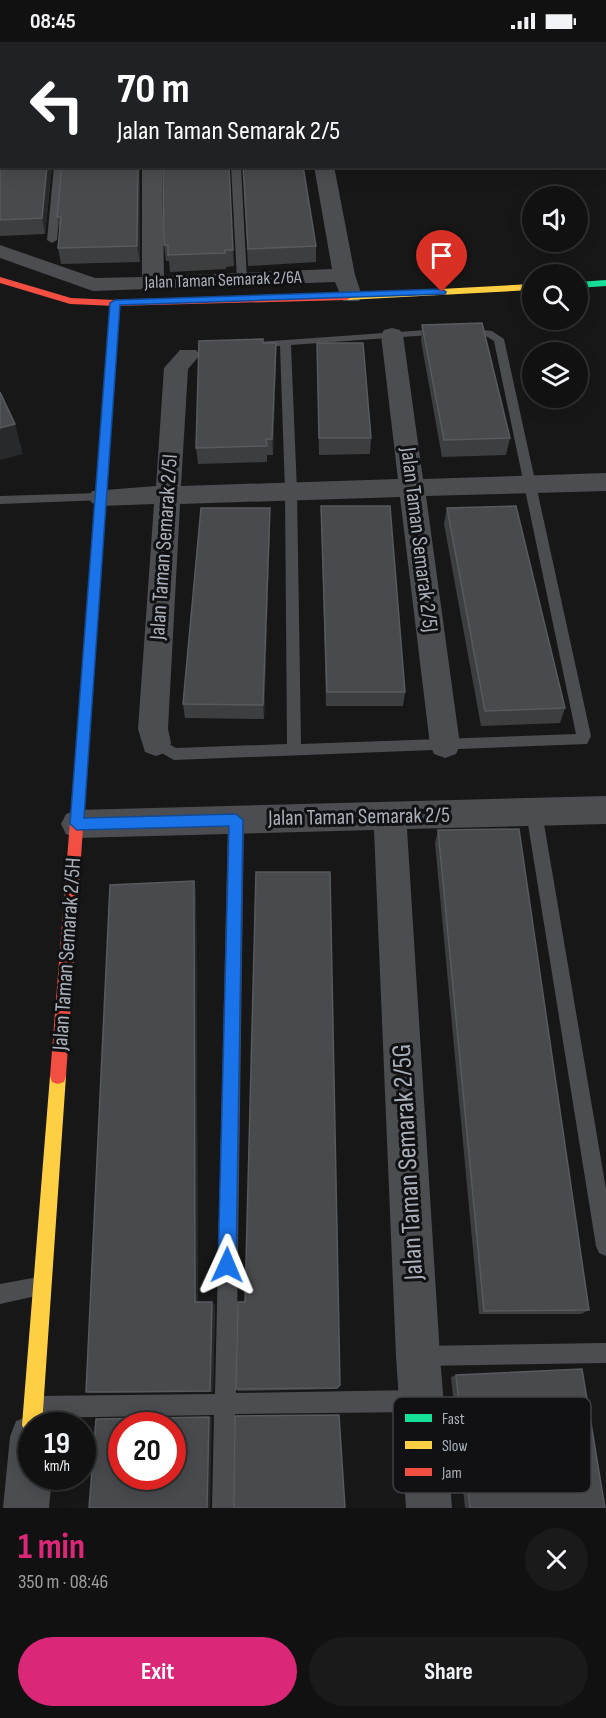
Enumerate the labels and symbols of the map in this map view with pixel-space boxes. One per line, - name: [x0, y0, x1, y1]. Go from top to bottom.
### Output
- pin: [416, 230, 467, 292]
- street label: Jalan Taman Semarak 2/6A: [143, 267, 302, 293]
- street label: Jalan Taman Semarak 2/5J: [394, 445, 444, 634]
- street label: Jalan Taman Semarak 2/5I: [144, 453, 184, 642]
- street label: Jalan Taman Semarak 2/5: [267, 802, 450, 832]
- street label: Jalan Taman Semarak 2/5H: [47, 857, 87, 1052]
- street label: Jalan Taman Semarak 2/5G: [386, 1043, 430, 1282]
- position arrow: [195, 1233, 259, 1297]
- legend: [393, 1397, 591, 1493]
- text: Fast: [442, 1410, 465, 1429]
- speed limit sign: 20: [108, 1412, 186, 1490]
- text: Slow: [442, 1437, 467, 1456]
- text: Jam: [441, 1464, 462, 1483]

